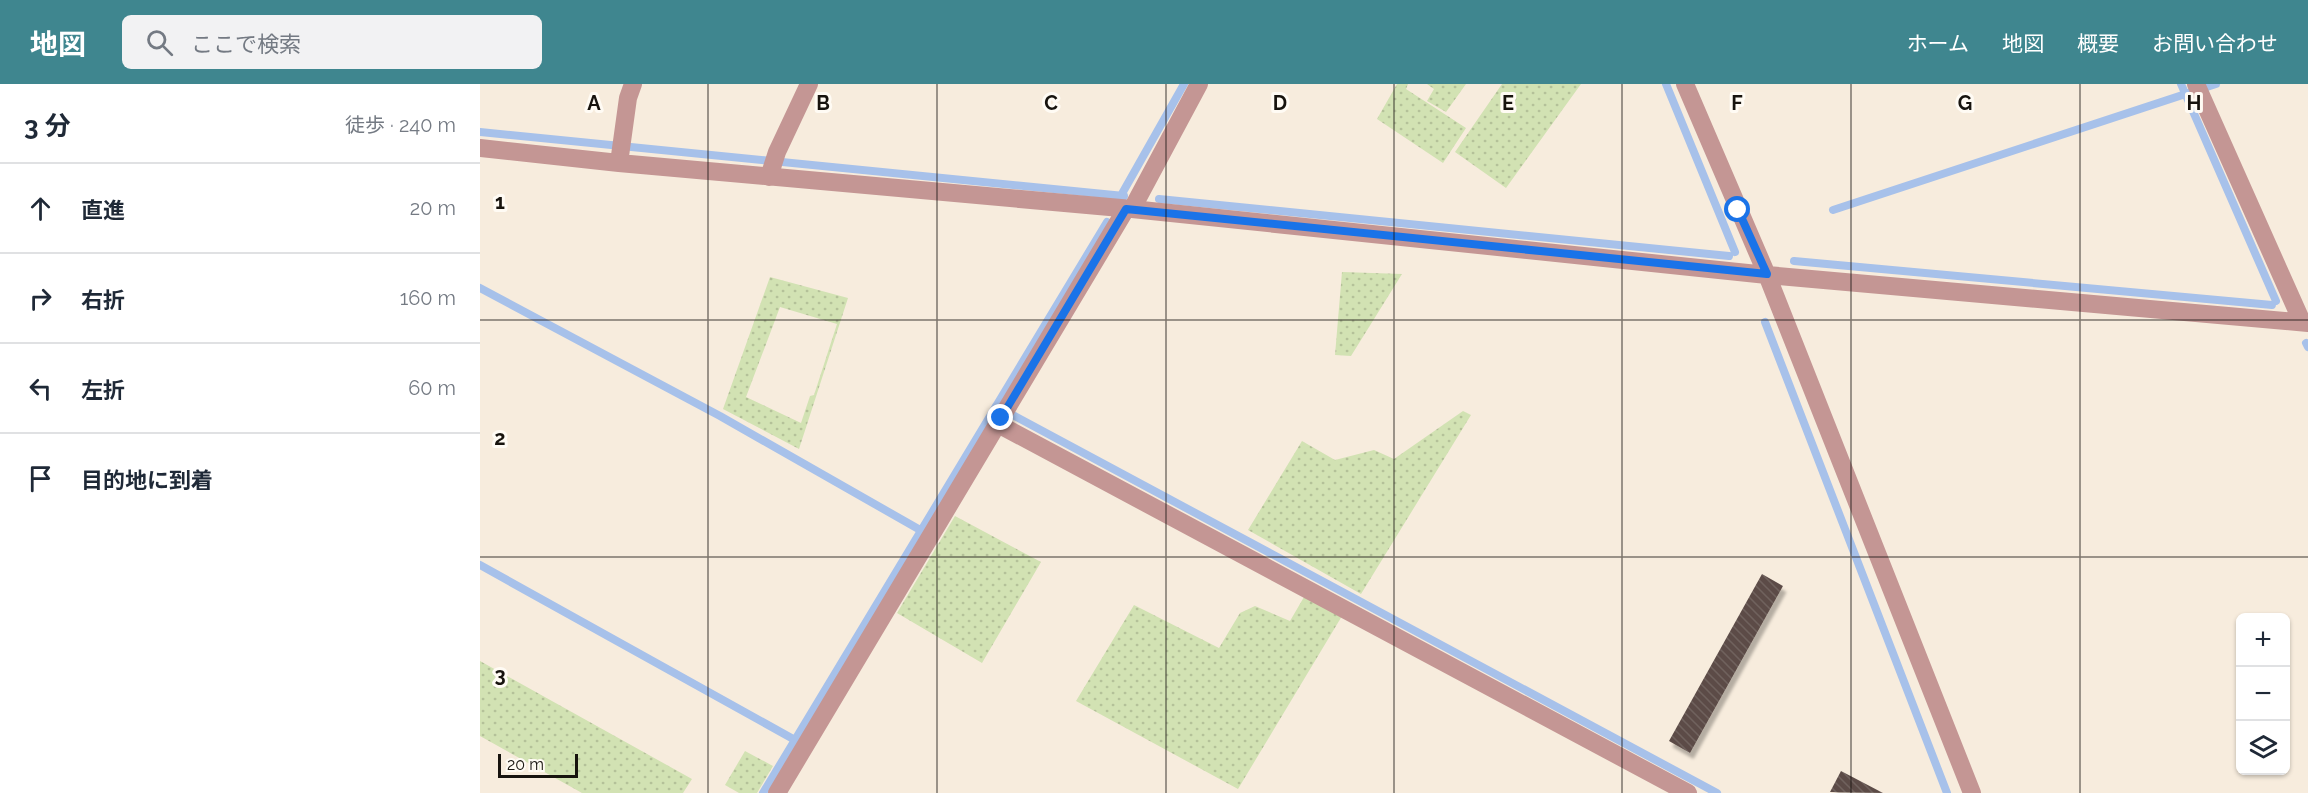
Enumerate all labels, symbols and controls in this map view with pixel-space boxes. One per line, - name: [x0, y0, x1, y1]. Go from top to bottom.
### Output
- search box: [122, 15, 542, 69]
- icon: search: [143, 26, 176, 59]
- text: 地図: [30, 28, 86, 61]
- text: ここで検索: [191, 31, 301, 57]
- text: ホーム: [1907, 31, 1969, 56]
- text: 地図: [2002, 31, 2044, 56]
- text: 概要: [2077, 31, 2119, 56]
- text: お問い合わせ: [2152, 31, 2278, 56]
- text: A: [587, 91, 601, 115]
- text: B: [816, 91, 830, 115]
- text: C: [1044, 91, 1058, 115]
- text: D: [1273, 91, 1287, 115]
- text: E: [1502, 91, 1514, 115]
- text: F: [1731, 91, 1743, 115]
- text: G: [1958, 91, 1972, 115]
- text: H: [2187, 91, 2201, 115]
- text: 3 分: [24, 111, 71, 141]
- text: 徒歩 · 240 m: [345, 113, 456, 137]
- text: 1: [495, 190, 505, 214]
- icon: ahead: [24, 192, 57, 225]
- text: 20 m: [410, 196, 456, 220]
- route start: [1724, 196, 1750, 222]
- text: 直進: [81, 197, 125, 223]
- icon: right: [24, 282, 57, 315]
- text: 160 m: [400, 286, 456, 310]
- text: 右折: [81, 287, 125, 313]
- icon: left: [24, 372, 57, 405]
- text: 60 m: [408, 376, 456, 400]
- text: 左折: [81, 377, 125, 403]
- route end: [987, 404, 1013, 430]
- text: 2: [494, 426, 506, 450]
- icon: arrive: [24, 462, 57, 495]
- text: 目的地に到着: [81, 467, 213, 493]
- map controls: [2236, 613, 2290, 775]
- button: +: [2236, 613, 2290, 667]
- text: 3: [494, 663, 506, 687]
- button: −: [2236, 667, 2290, 721]
- button: layers: [2236, 721, 2290, 775]
- scale bar: [498, 751, 578, 778]
- text: 20 m: [507, 755, 544, 774]

